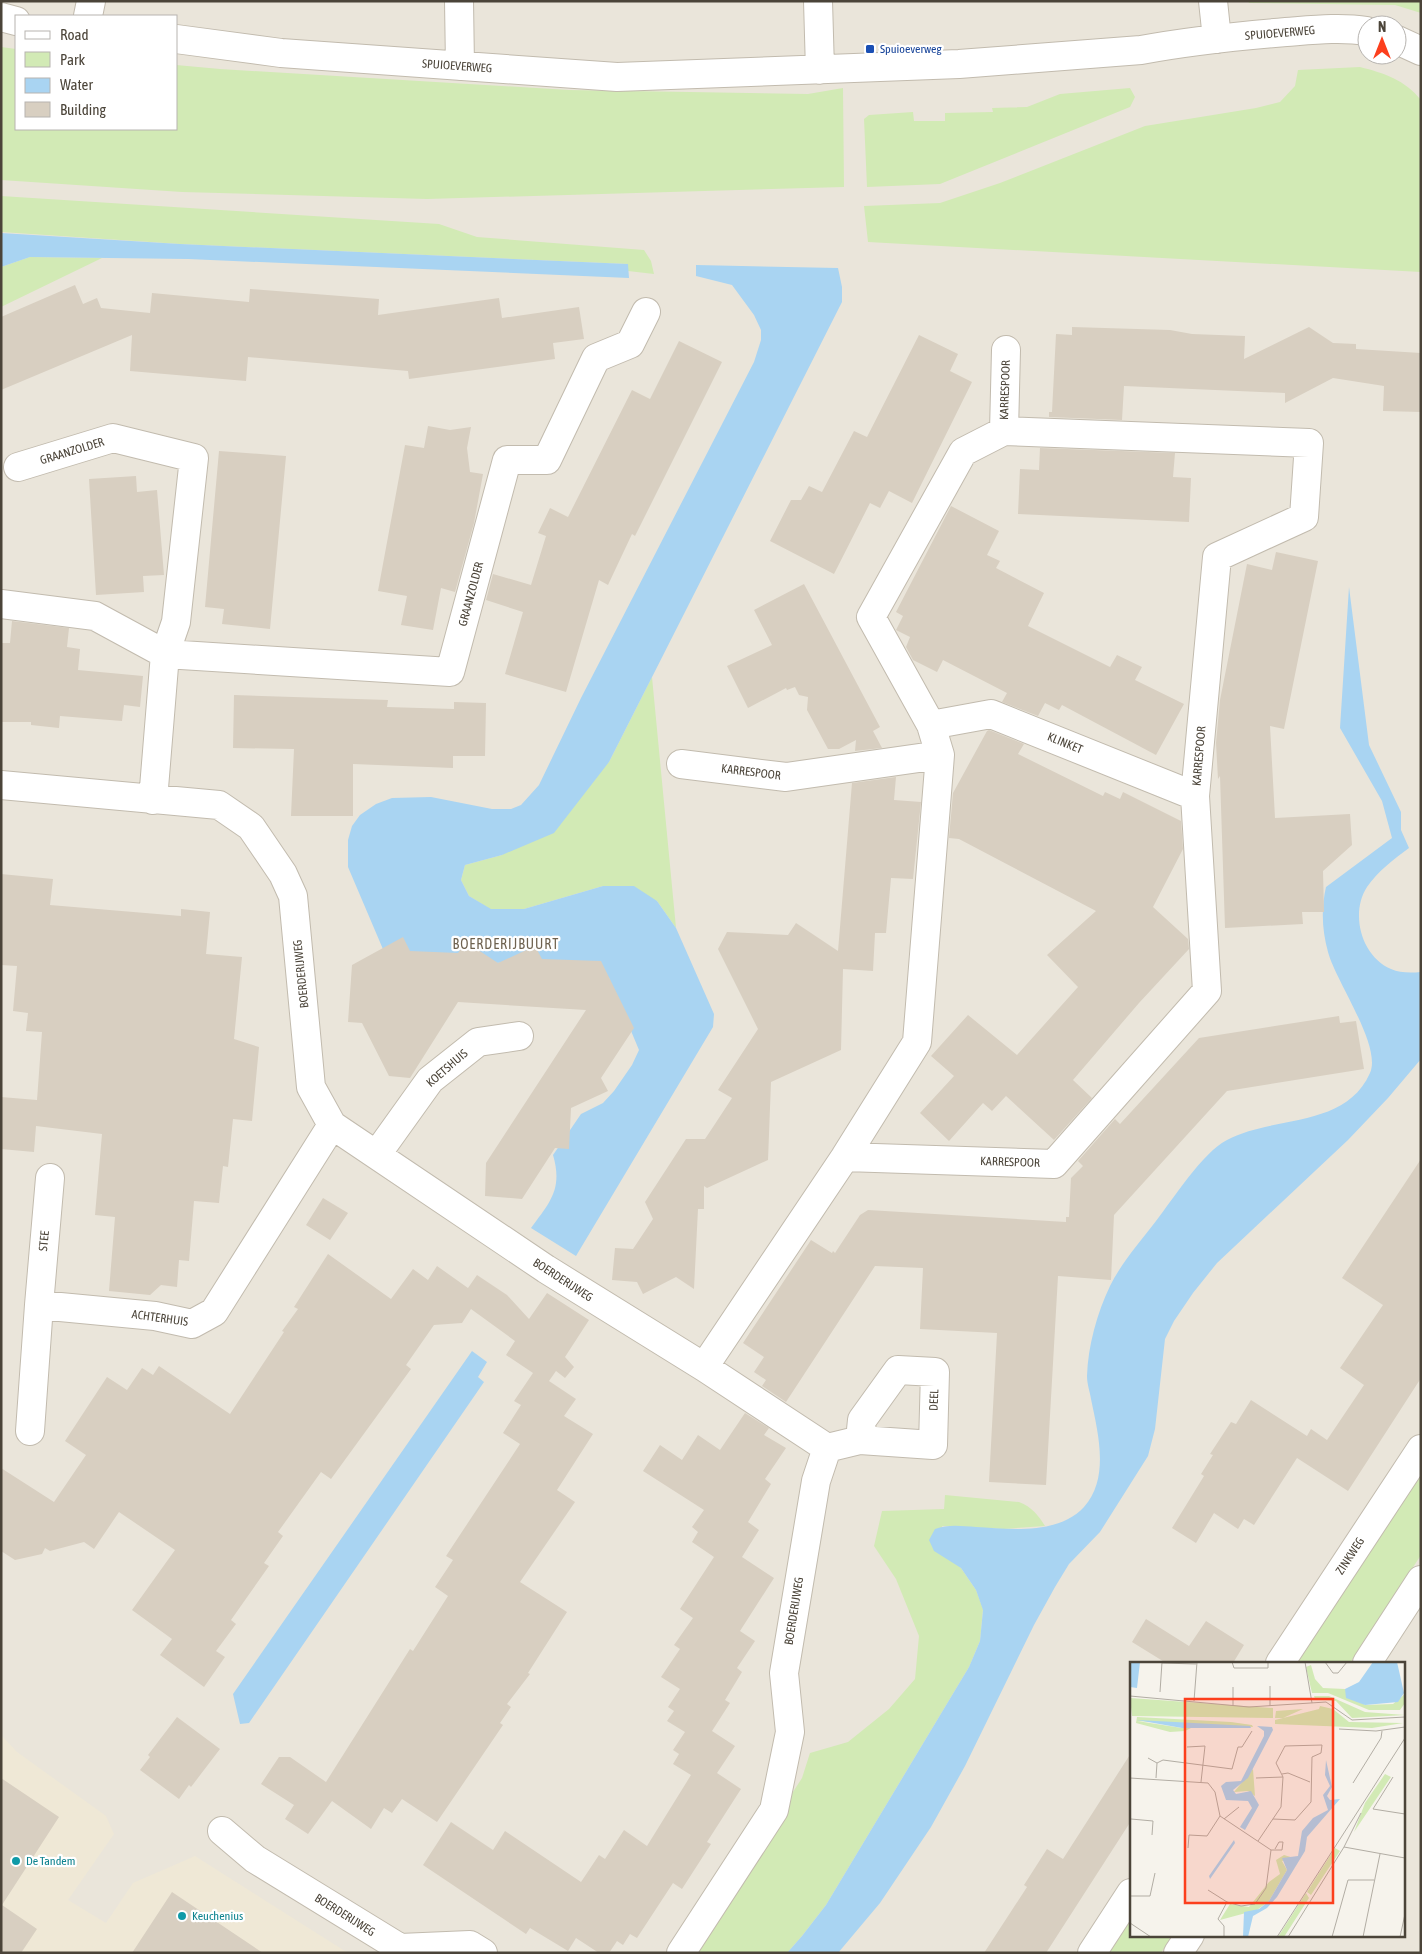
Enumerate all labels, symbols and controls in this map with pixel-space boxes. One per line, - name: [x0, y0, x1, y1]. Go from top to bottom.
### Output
- legend: [15, 15, 178, 130]
- north arrow: [1357, 15, 1407, 65]
- text: N: [1378, 19, 1386, 35]
- street label: SPUIOEVERWEG: [1244, 23, 1316, 43]
- text: Road: [60, 26, 89, 43]
- place label: Spuioeverweg: [880, 42, 943, 56]
- marker: Spuioeverweg: [864, 43, 876, 55]
- text: Park: [60, 51, 85, 68]
- street label: SPUIOEVERWEG: [421, 57, 493, 75]
- text: Water: [60, 76, 93, 93]
- text: Building: [60, 101, 106, 118]
- street label: KARRESPOOR: [997, 360, 1013, 420]
- street label: GRAANZOLDER: [38, 435, 106, 467]
- street label: GRAANZOLDER: [456, 560, 486, 628]
- street label: KARRESPOOR: [1189, 726, 1209, 786]
- street label: KLINKET: [1045, 730, 1085, 757]
- street label: KARRESPOOR: [720, 761, 782, 783]
- district label: BOERDERIJBUURT: [453, 936, 559, 952]
- street label: BOERDERIJWEG: [290, 939, 312, 1009]
- street label: KOETSHUIS: [423, 1046, 471, 1090]
- street label: KARRESPOOR: [980, 1154, 1040, 1170]
- street label: STEE: [36, 1230, 52, 1252]
- street label: BOERDERIJWEG: [530, 1255, 596, 1305]
- street label: ACHTERHUIS: [131, 1307, 189, 1329]
- street label: DEEL: [927, 1389, 941, 1411]
- street label: ZINKWEG: [1333, 1535, 1367, 1577]
- street label: BOERDERIJWEG: [782, 1576, 806, 1646]
- inset map: [1130, 1662, 1404, 1936]
- place label: De Tandem: [26, 1854, 75, 1868]
- marker: De Tandem: [10, 1855, 22, 1867]
- street label: BOERDERIJWEG: [312, 1891, 378, 1939]
- place label: Keuchenius: [192, 1909, 243, 1923]
- marker: Keuchenius: [176, 1910, 188, 1922]

